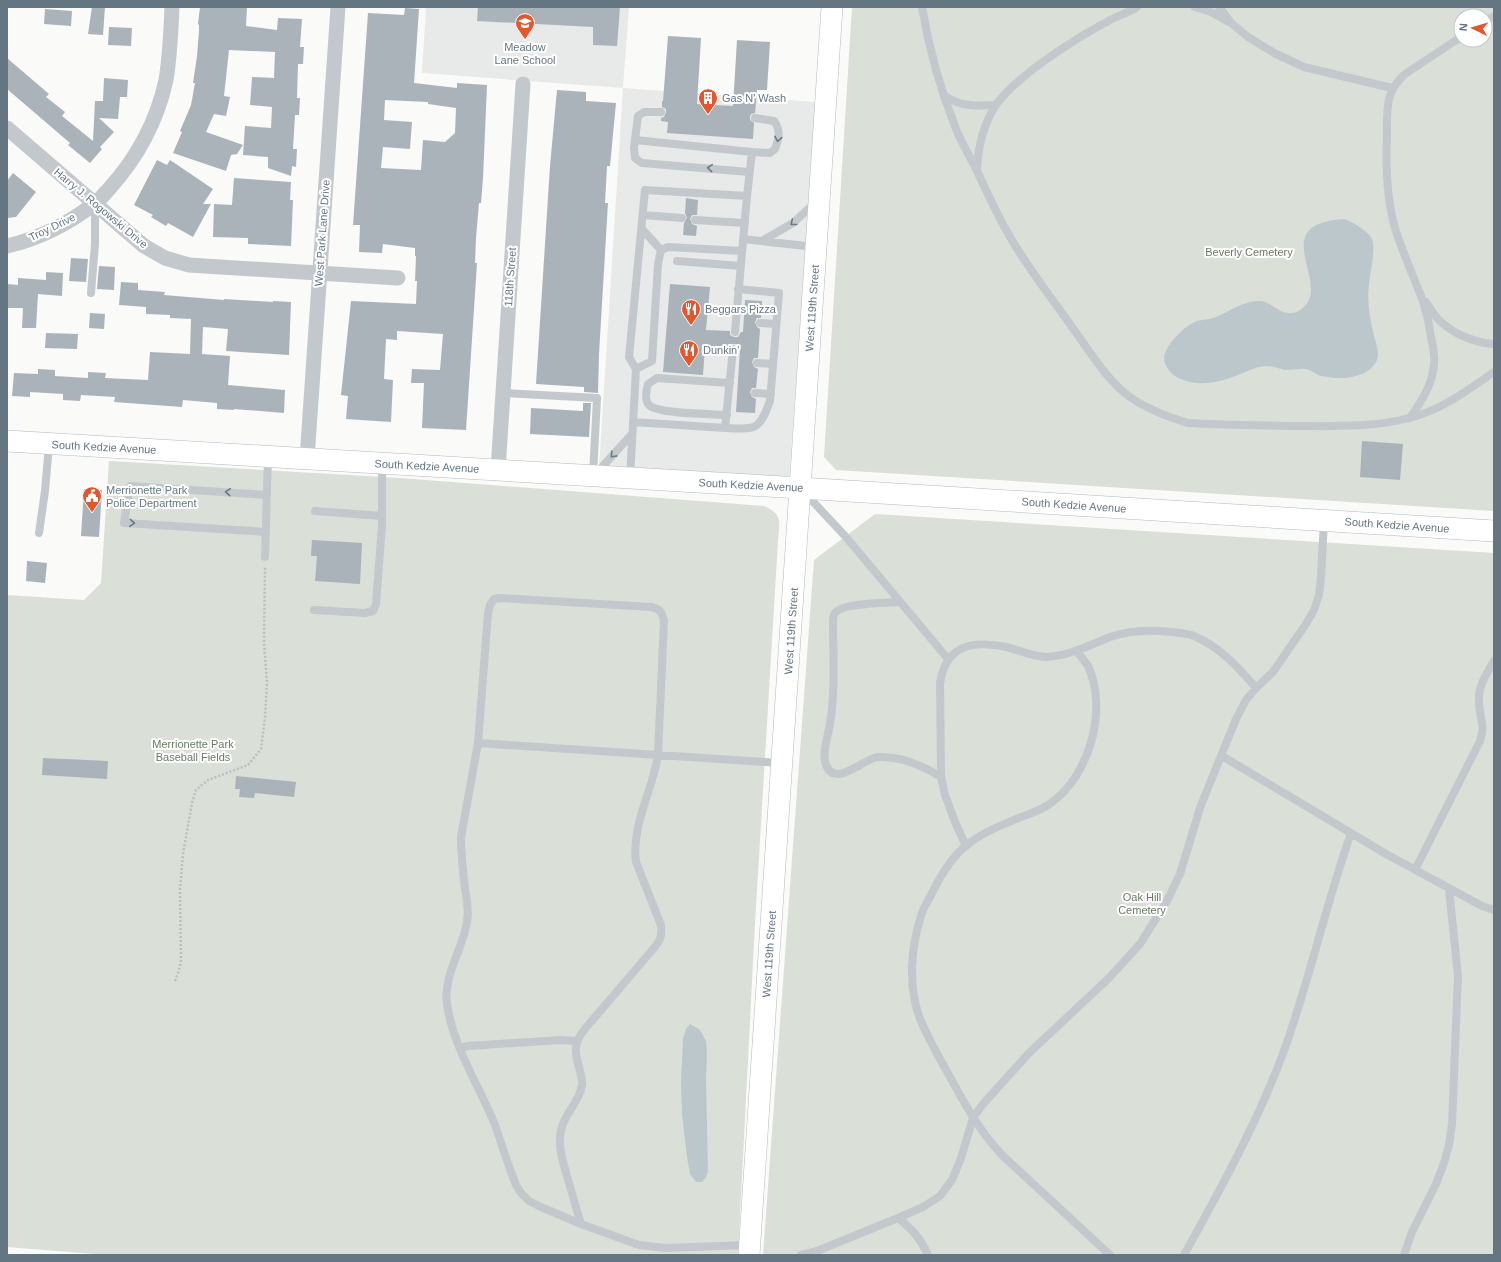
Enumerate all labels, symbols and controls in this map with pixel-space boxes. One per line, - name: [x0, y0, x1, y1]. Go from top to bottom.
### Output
- north arrow: [1453, 8, 1493, 48]
- school or university icon: Meadow Lane School: [514, 12, 536, 40]
- text: N: [1457, 23, 1469, 32]
- place label: Meadow Lane School: [494, 41, 556, 66]
- building icon: Gas N' Wash: [697, 87, 719, 115]
- place label: Gas N' Wash: [722, 92, 786, 104]
- one-way arrow: [774, 136, 782, 142]
- one-way arrow: [707, 164, 713, 173]
- street label: Harry J. Rogowski Drive: [52, 165, 150, 251]
- street label: West Park Lane Drive: [312, 179, 332, 287]
- street label: Troy Drive: [27, 211, 77, 243]
- one-way arrow: [790, 218, 797, 225]
- park label: Beverly Cemetery: [1205, 246, 1293, 258]
- street label: 118th Street: [502, 247, 518, 307]
- street label: West 119th Street: [803, 264, 821, 352]
- restaurant icon: Beggars Pizza: [680, 298, 702, 326]
- place label: Beggars Pizza: [705, 303, 777, 315]
- restaurant icon: Dunkin': [678, 339, 700, 367]
- place label: Dunkin': [703, 344, 739, 356]
- street label: South Kedzie Avenue: [51, 438, 157, 456]
- one-way arrow: [611, 450, 618, 458]
- street label: South Kedzie Avenue: [374, 457, 480, 475]
- street label: South Kedzie Avenue: [698, 476, 804, 494]
- place label: Merrionette Park Police Department: [106, 484, 197, 509]
- public building icon: Merrionette Park Police Department: [81, 485, 103, 513]
- one-way arrow: [225, 488, 231, 497]
- street label: South Kedzie Avenue: [1021, 495, 1127, 515]
- street label: South Kedzie Avenue: [1344, 515, 1450, 535]
- one-way arrow: [129, 519, 135, 528]
- street label: West 119th Street: [782, 587, 800, 675]
- park label: Merrionette Park Baseball Fields: [152, 738, 234, 763]
- park label: Oak Hill Cemetery: [1118, 891, 1166, 916]
- street label: West 119th Street: [760, 910, 778, 998]

